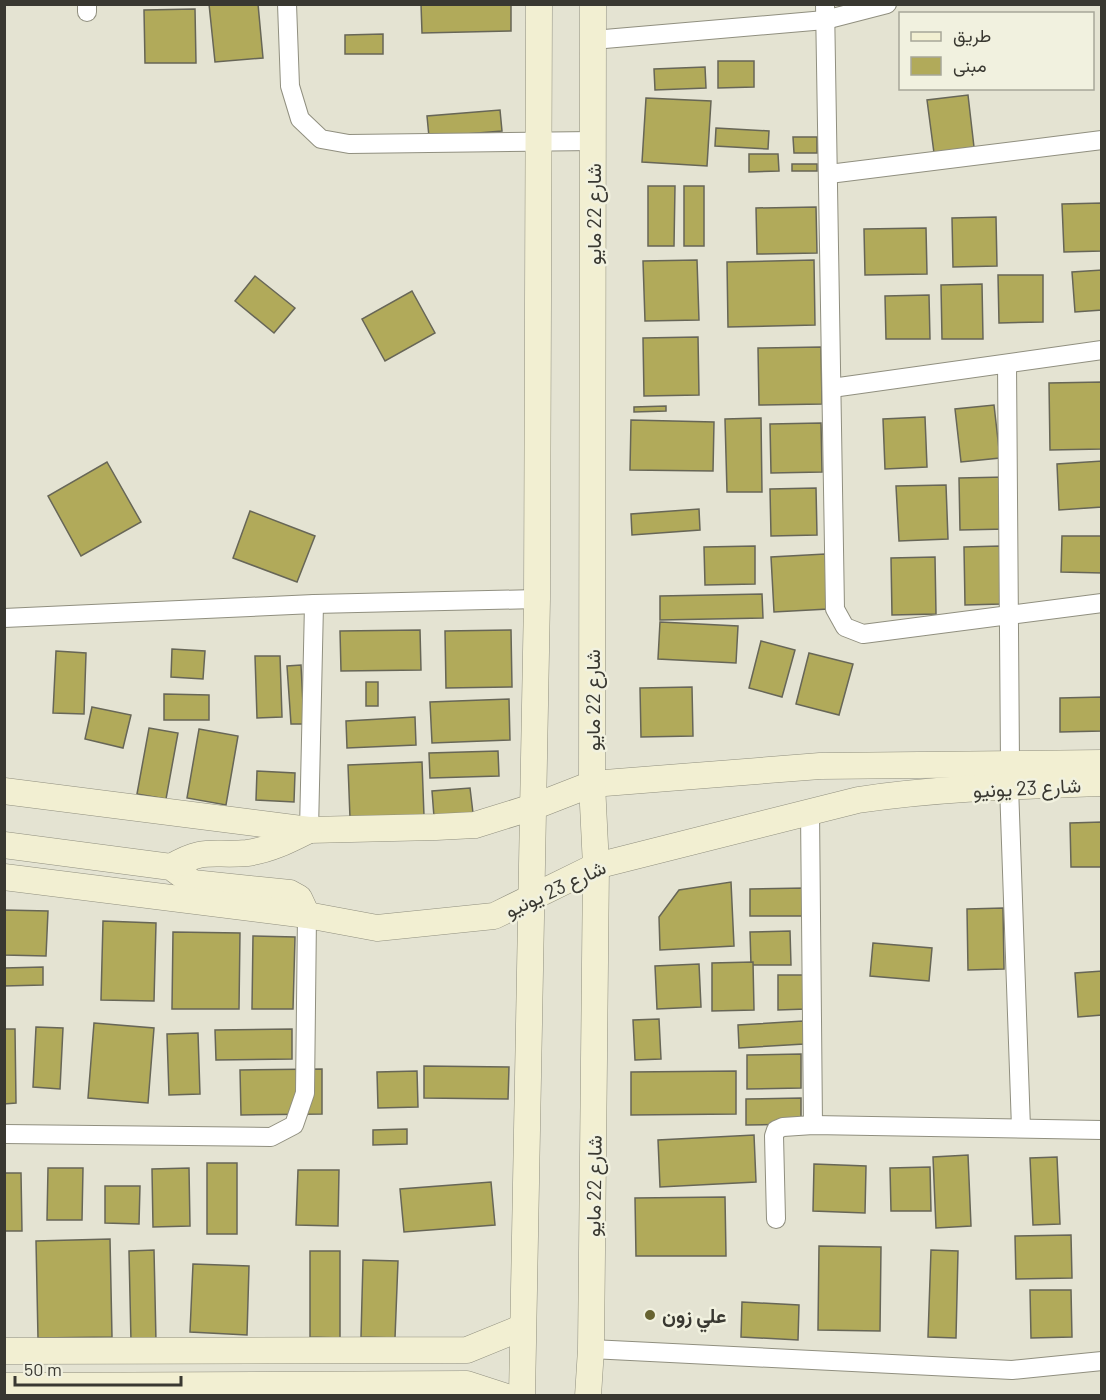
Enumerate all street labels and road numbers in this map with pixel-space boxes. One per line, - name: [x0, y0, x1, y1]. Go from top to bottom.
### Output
- street label: شارع 22 مايو: [581, 163, 608, 265]
- street label: شارع 22 مايو: [580, 649, 607, 751]
- street label: شارع 23 يونيو: [972, 772, 1082, 805]
- street label: شارع 23 يونيو: [501, 854, 610, 924]
- street label: شارع 22 مايو: [580, 1135, 609, 1237]

